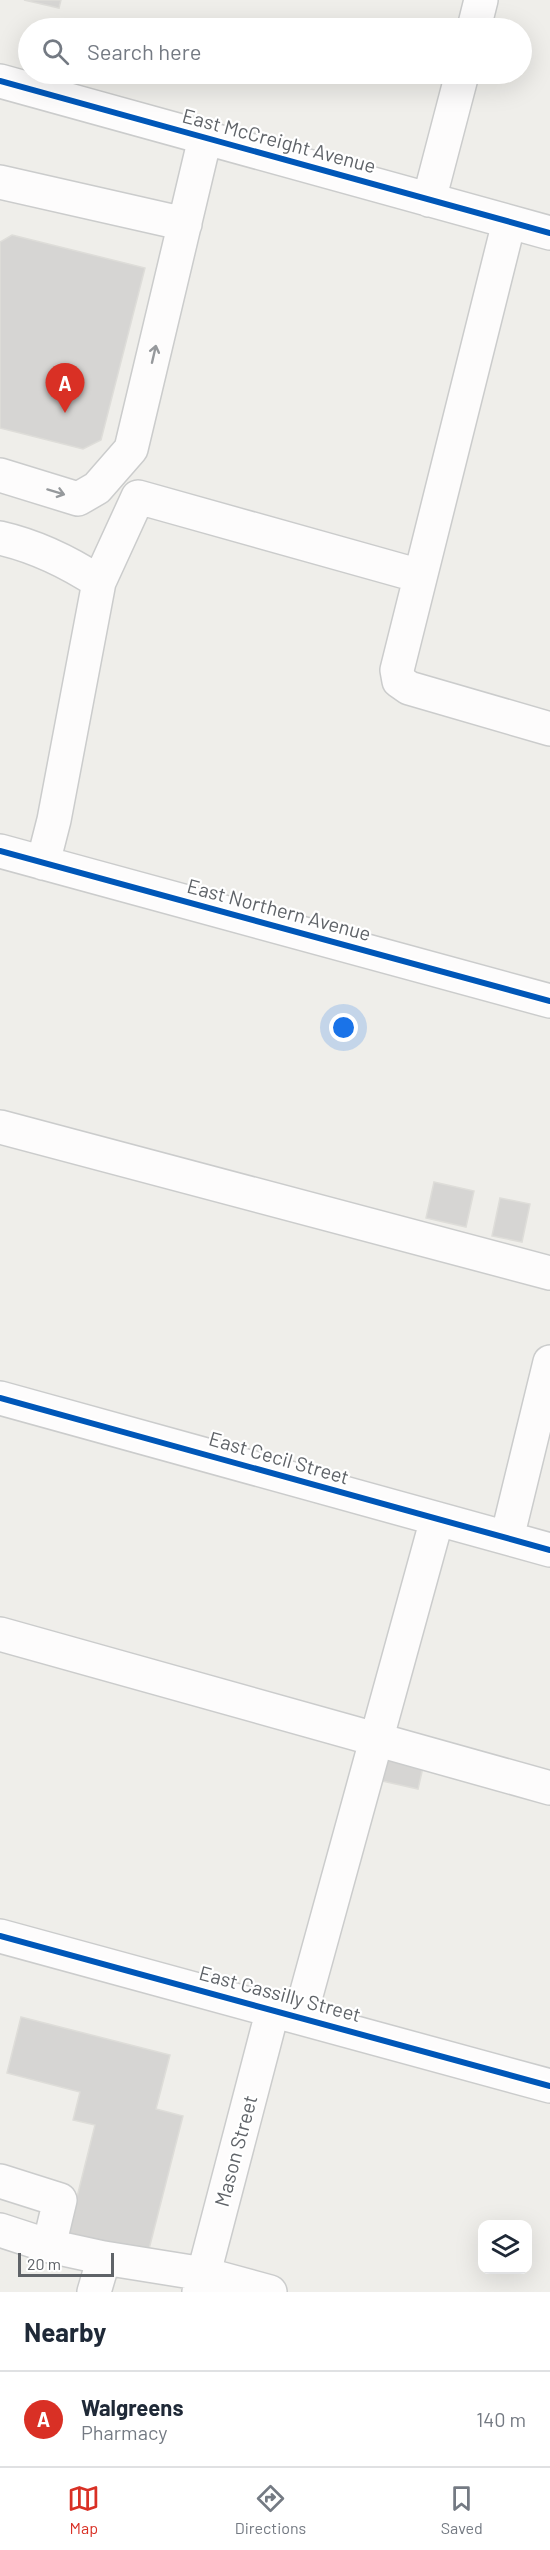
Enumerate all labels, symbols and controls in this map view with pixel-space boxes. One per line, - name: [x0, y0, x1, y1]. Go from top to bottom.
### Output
- search box: [18, 18, 532, 84]
- icon: search: [39, 35, 72, 68]
- text: Search here: [87, 38, 201, 64]
- street label: East McCreight Avenue: [180, 103, 379, 177]
- one-way arrow: [149, 345, 161, 364]
- pin: A: [46, 364, 84, 413]
- one-way arrow: [46, 487, 65, 498]
- street label: East Northern Avenue: [185, 873, 374, 945]
- your location: [329, 1013, 358, 1042]
- street label: East Cecil Street: [206, 1426, 352, 1489]
- street label: East Cassilly Street: [197, 1960, 364, 2026]
- street label: Mason Street: [209, 2092, 261, 2209]
- map controls: [478, 2220, 532, 2274]
- button: layers: [478, 2220, 532, 2274]
- scale bar: [18, 2250, 114, 2278]
- text: 20 m: [27, 2254, 61, 2273]
- text: Nearby: [24, 2316, 106, 2347]
- text: Walgreens: [81, 2394, 183, 2420]
- text: A: [37, 2407, 50, 2431]
- text: 140 m: [476, 2407, 526, 2431]
- text: Pharmacy: [81, 2420, 167, 2444]
- tab: Map: [67, 2482, 100, 2537]
- tab: Directions: [235, 2482, 306, 2537]
- tab: Saved: [441, 2482, 483, 2537]

